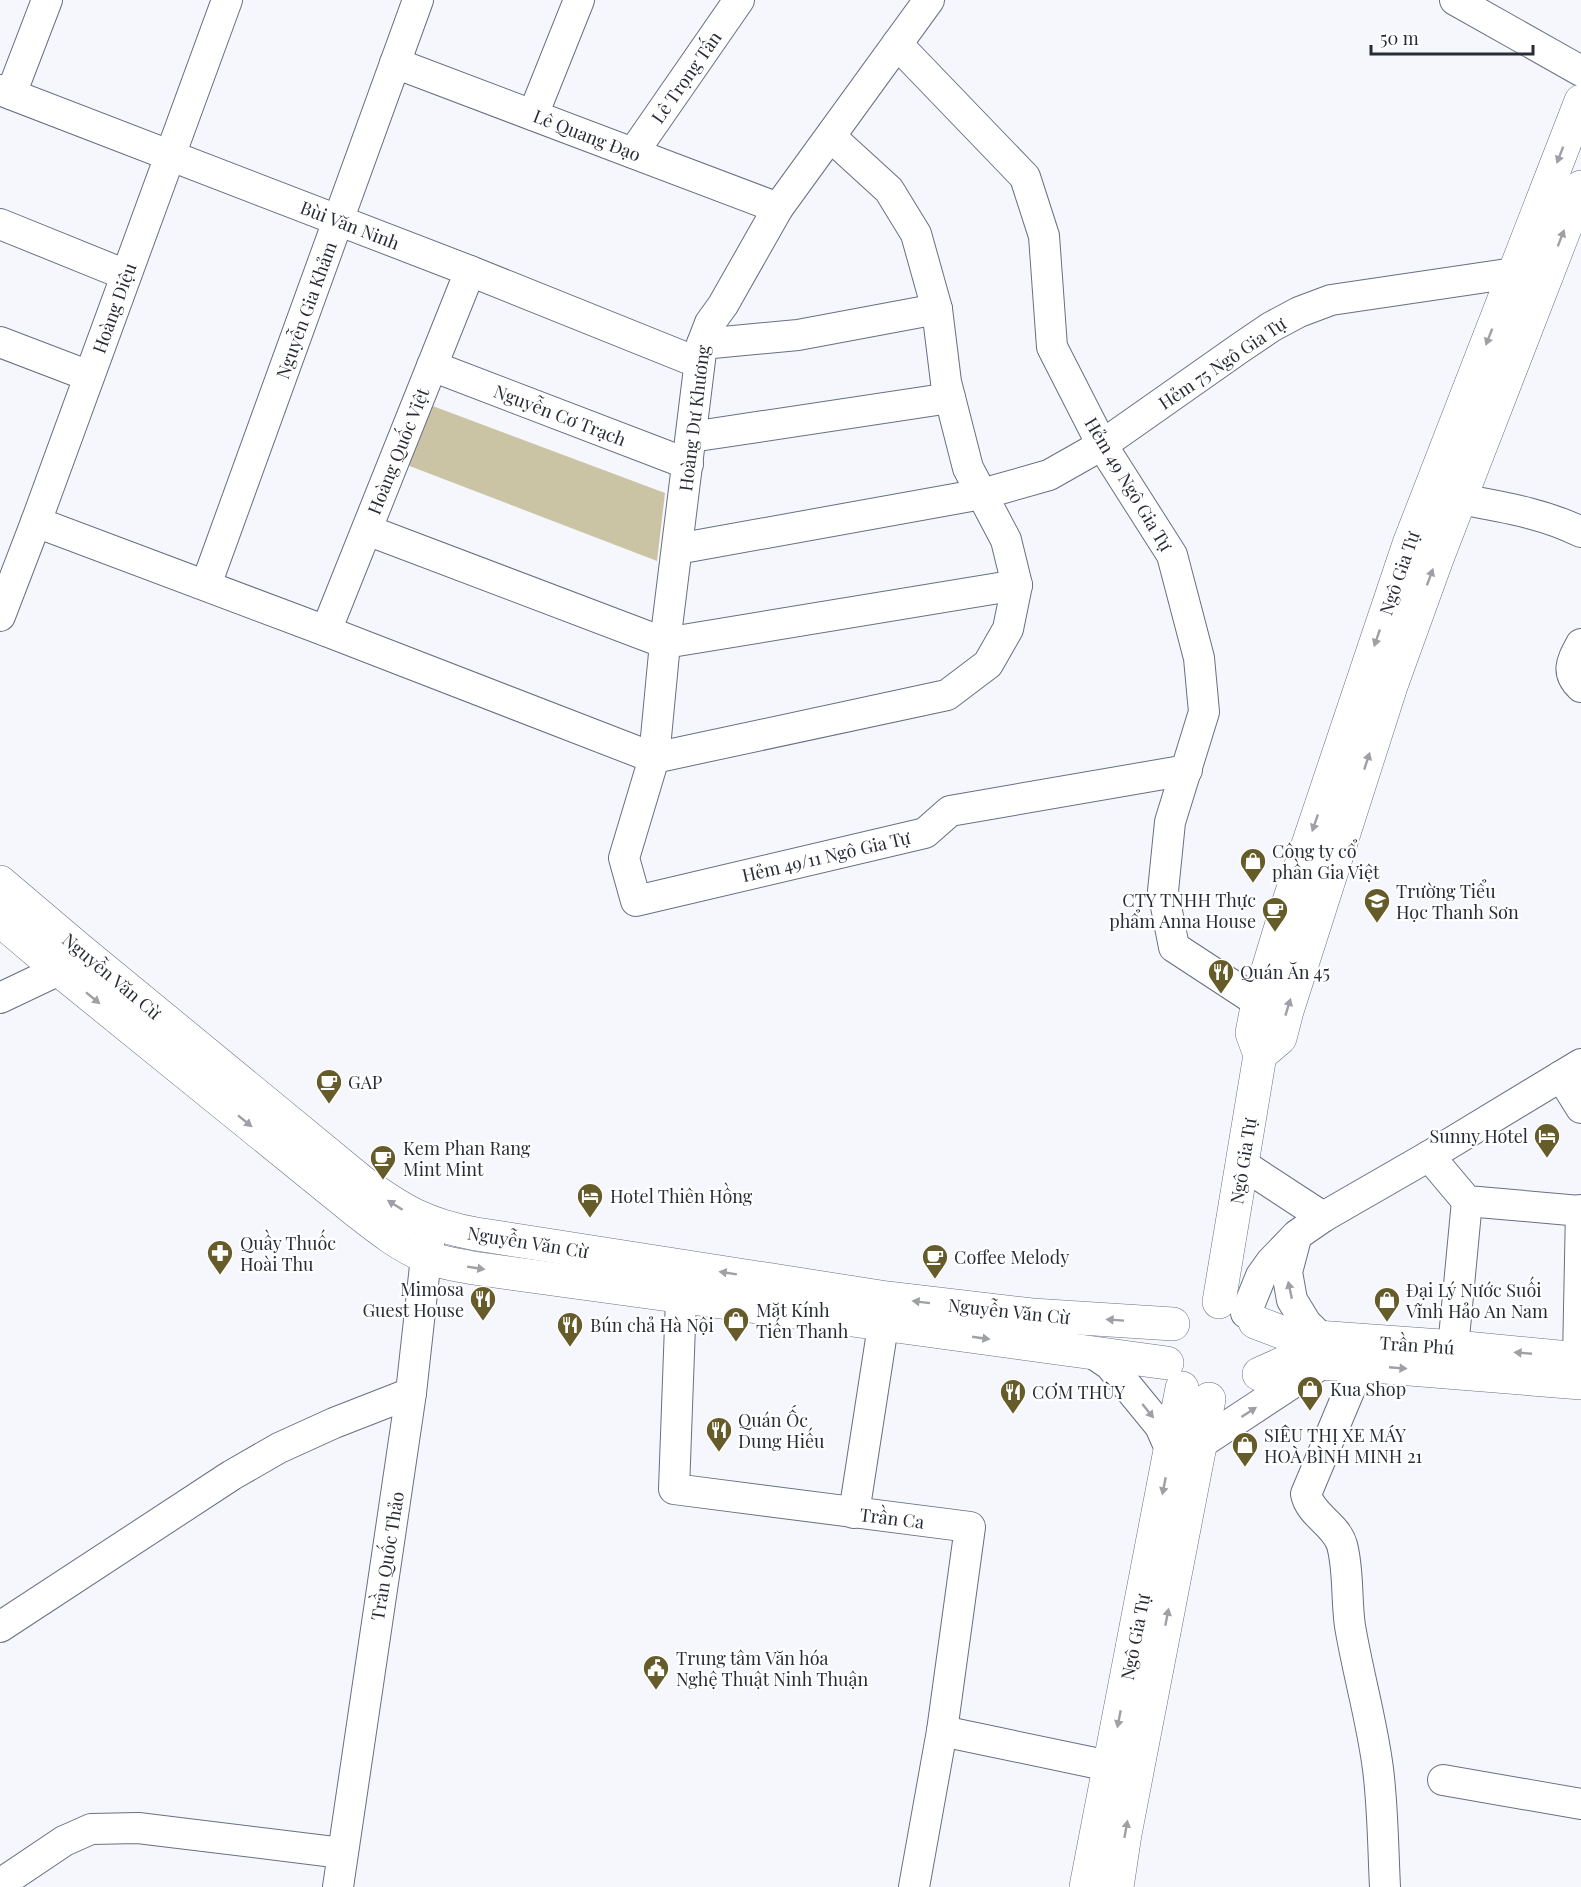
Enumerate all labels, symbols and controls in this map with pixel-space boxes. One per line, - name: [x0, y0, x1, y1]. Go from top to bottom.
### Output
- scale bar: [1371, 18, 1533, 56]
- street label: Lê Trọng Tấn: [644, 25, 727, 128]
- text: 50 m: [1380, 26, 1419, 50]
- street label: Lê Quang Đạo: [530, 104, 644, 167]
- one-way arrow: [1555, 146, 1564, 164]
- street label: Bùi Văn Ninh: [297, 195, 403, 255]
- one-way arrow: [1557, 229, 1566, 247]
- street label: Nguyễn Gia Khảm: [270, 238, 342, 382]
- street label: Hoàng Diệu: [87, 259, 142, 357]
- street label: Hẻm 75 Ngô Gia Tự: [1154, 311, 1291, 415]
- one-way arrow: [1484, 328, 1494, 346]
- street label: Hoàng Dư Khương: [673, 343, 715, 493]
- street label: Nguyễn Cơ Trạch: [491, 379, 630, 451]
- street label: Hoàng Quốc Việt: [360, 383, 435, 518]
- street label: Hẻm 49 Ngô Gia Tự: [1080, 413, 1179, 556]
- street label: Ngô Gia Tự: [1373, 527, 1425, 618]
- one-way arrow: [1426, 568, 1436, 586]
- one-way arrow: [1372, 629, 1382, 647]
- one-way arrow: [1363, 752, 1372, 770]
- one-way arrow: [1310, 814, 1320, 832]
- street label: Hẻm 49/11 Ngô Gia Tự: [739, 825, 913, 887]
- place label: Công ty cổ phần Gia Việt: [1272, 839, 1380, 884]
- shop icon: Công ty cổ phần Gia Việt: [1238, 846, 1268, 884]
- place label: Trường Tiểu Học Thanh Sơn: [1396, 879, 1519, 924]
- school or university icon: Trường Tiểu Học Thanh Sơn: [1362, 886, 1392, 924]
- place label: CTY TNHH Thực phẩm Anna House: [1109, 888, 1256, 933]
- cafe icon: CTY TNHH Thực phẩm Anna House: [1260, 895, 1290, 933]
- street label: Nguyễn Văn Cừ: [57, 927, 167, 1025]
- restaurant icon: Quán Ăn 45: [1206, 957, 1236, 995]
- place label: Quán Ăn 45: [1240, 960, 1330, 984]
- one-way arrow: [85, 991, 101, 1004]
- one-way arrow: [1284, 998, 1293, 1016]
- cafe icon: GAP: [314, 1067, 344, 1105]
- place label: GAP: [348, 1070, 383, 1094]
- one-way arrow: [237, 1114, 252, 1126]
- street label: Ngô Gia Tự: [1224, 1116, 1262, 1206]
- hotel icon: Sunny Hotel: [1532, 1121, 1562, 1159]
- place label: Sunny Hotel: [1430, 1124, 1528, 1148]
- place label: Kem Phan Rang Mint Mint: [403, 1136, 531, 1181]
- cafe icon: Kem Phan Rang Mint Mint: [368, 1143, 398, 1181]
- hotel icon: Hotel Thiên Hồng: [575, 1181, 605, 1219]
- place label: Hotel Thiên Hồng: [610, 1182, 753, 1208]
- one-way arrow: [387, 1199, 403, 1210]
- street label: Nguyễn Văn Cừ: [466, 1221, 591, 1264]
- place label: Quầy Thuốc Hoài Thu: [240, 1229, 336, 1276]
- pharmacy icon: Quầy Thuốc Hoài Thu: [205, 1238, 235, 1276]
- cafe icon: Coffee Melody: [920, 1242, 950, 1280]
- place label: Coffee Melody: [954, 1245, 1069, 1269]
- one-way arrow: [467, 1264, 486, 1273]
- one-way arrow: [718, 1269, 737, 1278]
- place label: Đại Lý Nước Suối Vĩnh Hảo An Nam: [1405, 1276, 1548, 1323]
- place label: Mimosa Guest House: [362, 1277, 464, 1322]
- one-way arrow: [1285, 1281, 1295, 1299]
- restaurant icon: Mimosa Guest House: [468, 1284, 498, 1322]
- shop icon: Đại Lý Nước Suối Vĩnh Hảo An Nam: [1372, 1285, 1402, 1323]
- street label: Nguyễn Văn Cừ: [947, 1293, 1072, 1329]
- one-way arrow: [911, 1297, 930, 1307]
- place label: Măt Kính Tiến Thanh: [756, 1298, 849, 1343]
- shop icon: Măt Kính Tiến Thanh: [721, 1305, 751, 1343]
- restaurant icon: Bún chả Hà Nội: [555, 1310, 585, 1348]
- place label: Bún chả Hà Nội: [590, 1313, 714, 1337]
- one-way arrow: [1105, 1316, 1124, 1325]
- street label: Trần Phú: [1379, 1328, 1456, 1360]
- one-way arrow: [972, 1334, 991, 1343]
- one-way arrow: [1513, 1348, 1532, 1358]
- one-way arrow: [1389, 1363, 1408, 1373]
- shop icon: Kua Shop: [1295, 1374, 1325, 1412]
- restaurant icon: CƠM THÙY: [998, 1377, 1028, 1415]
- place label: Kua Shop: [1330, 1377, 1406, 1401]
- place label: CƠM THÙY: [1032, 1380, 1126, 1404]
- one-way arrow: [1141, 1403, 1154, 1419]
- place label: Quán Ốc Dung Hiếu: [738, 1404, 825, 1453]
- one-way arrow: [1241, 1407, 1257, 1418]
- restaurant icon: Quán Ốc Dung Hiếu: [704, 1415, 734, 1453]
- place label: SIÊU THỊ XE MÁY HOÀ BÌNH MINH 21: [1264, 1423, 1423, 1468]
- shop icon: SIÊU THỊ XE MÁY HOÀ BÌNH MINH 21: [1230, 1430, 1260, 1468]
- one-way arrow: [1159, 1477, 1168, 1496]
- street label: Trần Quốc Thảo: [363, 1489, 409, 1622]
- street label: Trần Ca: [858, 1500, 926, 1534]
- street label: Ngô Gia Tự: [1115, 1591, 1155, 1682]
- one-way arrow: [1163, 1607, 1172, 1626]
- place label: Trung tâm Văn hóa Nghệ Thuật Ninh Thuận: [676, 1646, 868, 1691]
- public building icon: Trung tâm Văn hóa Nghệ Thuật Ninh Thuận: [641, 1653, 671, 1691]
- one-way arrow: [1113, 1710, 1123, 1728]
- one-way arrow: [1122, 1820, 1131, 1839]

